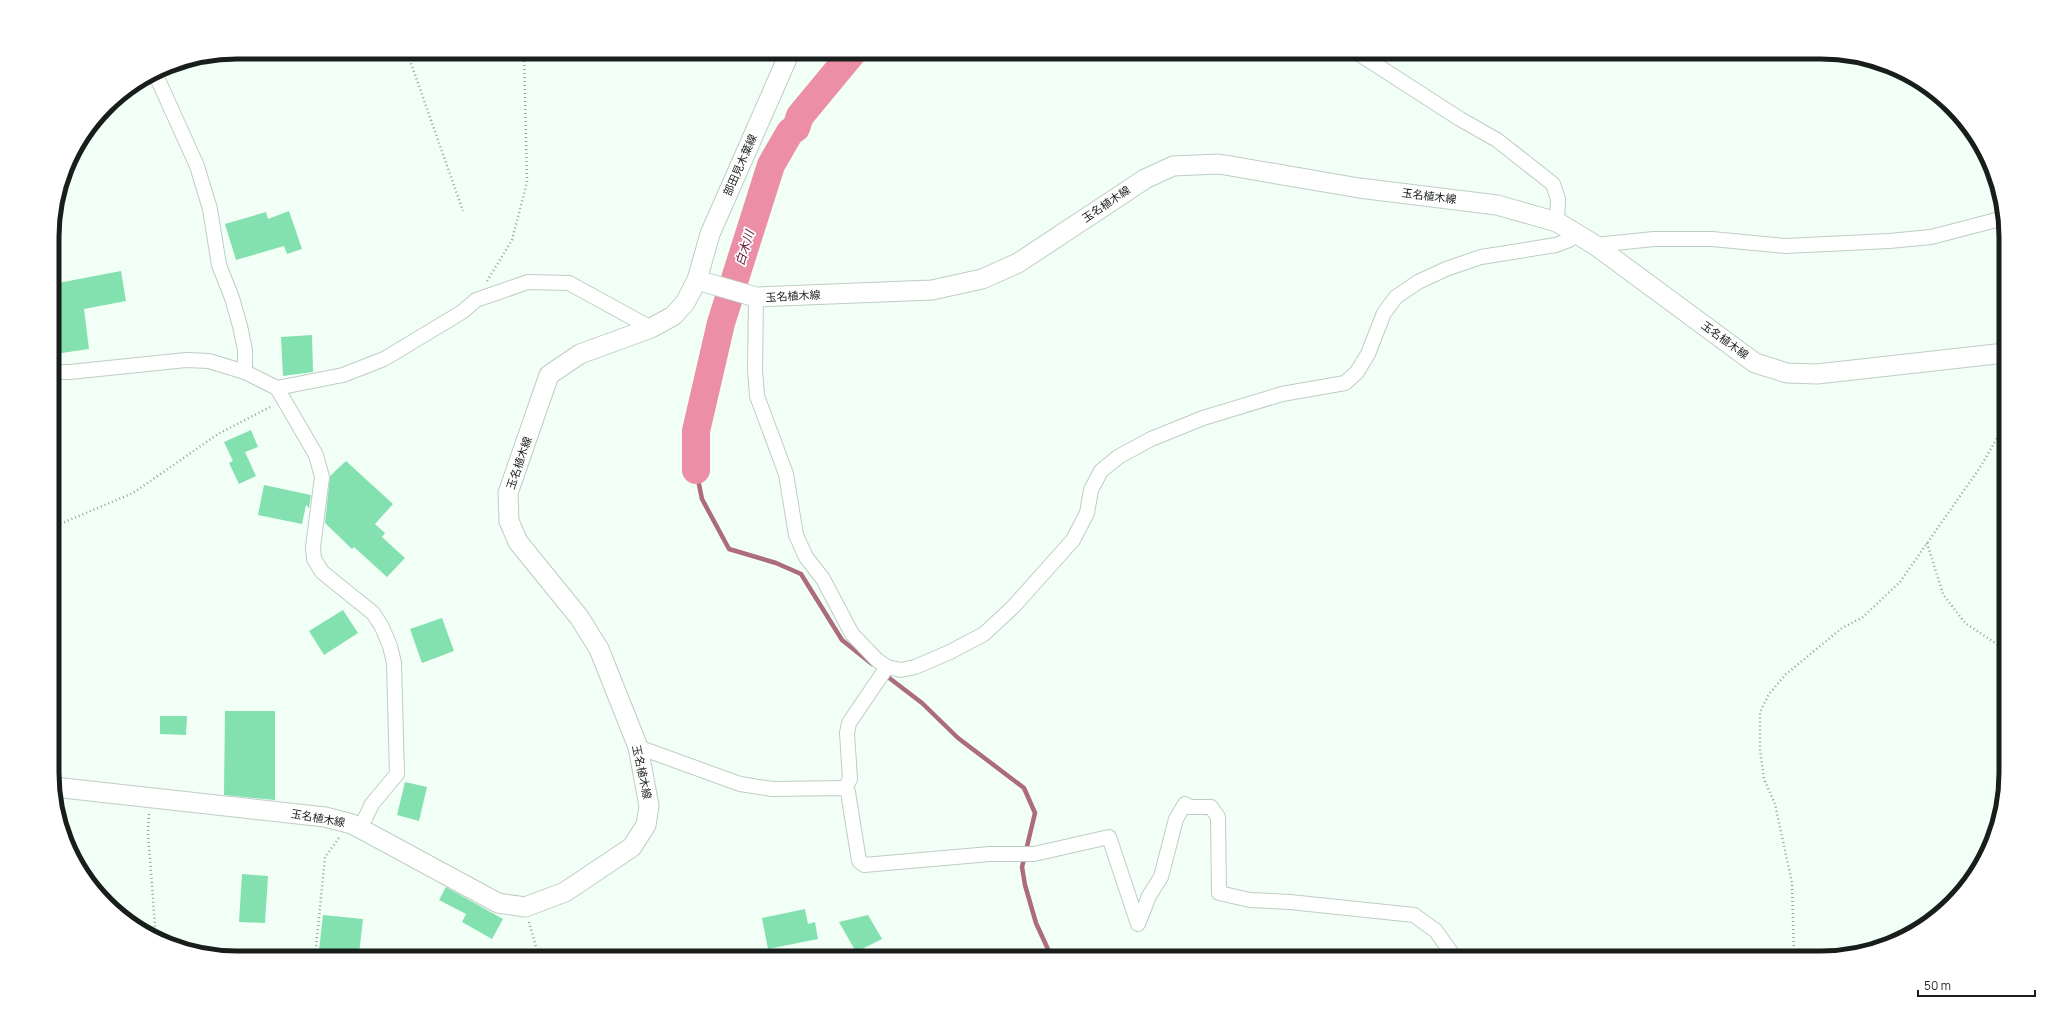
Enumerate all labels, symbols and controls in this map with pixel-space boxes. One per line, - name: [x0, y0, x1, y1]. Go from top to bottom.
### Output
- street label: 部田見木葉線: [719, 132, 760, 198]
- street label: 玉名植木線: [1079, 182, 1133, 225]
- street label: 玉名植木線: [1401, 185, 1457, 206]
- water label: 白木川: [731, 226, 758, 268]
- street label: 玉名植木線: [765, 287, 821, 304]
- street label: 玉名植木線: [1699, 317, 1752, 362]
- street label: 玉名植木線: [502, 434, 535, 491]
- street label: 玉名植木線: [629, 743, 656, 800]
- street label: 玉名植木線: [290, 805, 346, 830]
- scale bar: [1918, 972, 2035, 998]
- text: 50 m: [1924, 977, 1951, 994]

